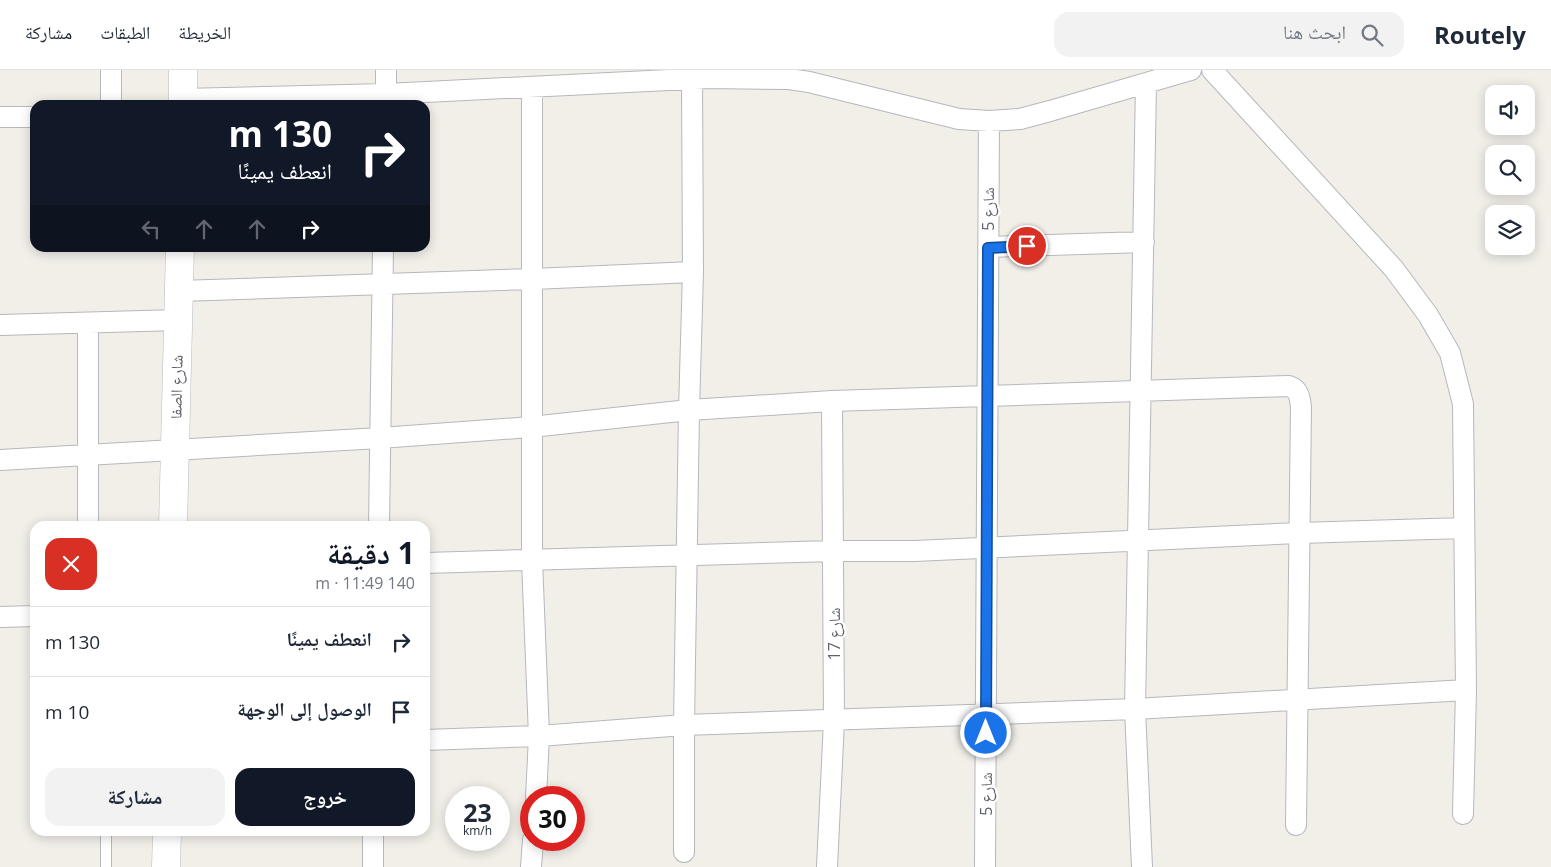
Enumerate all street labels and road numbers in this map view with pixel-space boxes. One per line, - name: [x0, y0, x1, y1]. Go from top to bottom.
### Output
- street label: شارع 5: [977, 187, 999, 231]
- street label: شارع الصفا: [164, 355, 188, 419]
- street label: شارع 17: [823, 608, 845, 660]
- street label: شارع 5: [975, 772, 997, 816]

